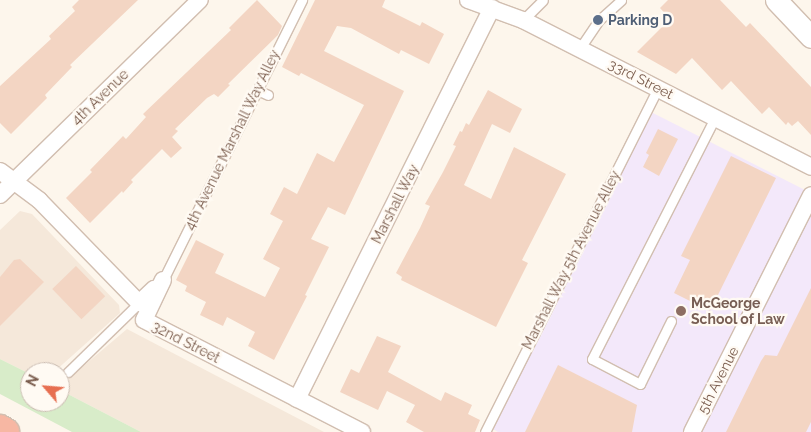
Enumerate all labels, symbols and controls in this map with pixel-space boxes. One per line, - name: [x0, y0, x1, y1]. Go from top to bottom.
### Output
- place label: Parking D: [608, 12, 672, 28]
- marker: Parking D: [592, 14, 604, 26]
- street label: 4th Avenue Marshall Way Alley: [181, 46, 283, 234]
- street label: 33rd Street: [606, 55, 676, 103]
- street label: 4th Avenue: [68, 66, 132, 128]
- street label: Marshall Way: [368, 161, 422, 247]
- street label: Marshall Way 5th Avenue Alley: [518, 167, 624, 353]
- place label: McGeorge School of Law: [691, 295, 785, 328]
- marker: McGeorge School of Law: [675, 305, 687, 317]
- street label: 32nd Street: [149, 318, 223, 366]
- street label: 5th Avenue: [694, 344, 742, 416]
- north arrow: [20, 362, 70, 412]
- text: N: [23, 372, 42, 389]

